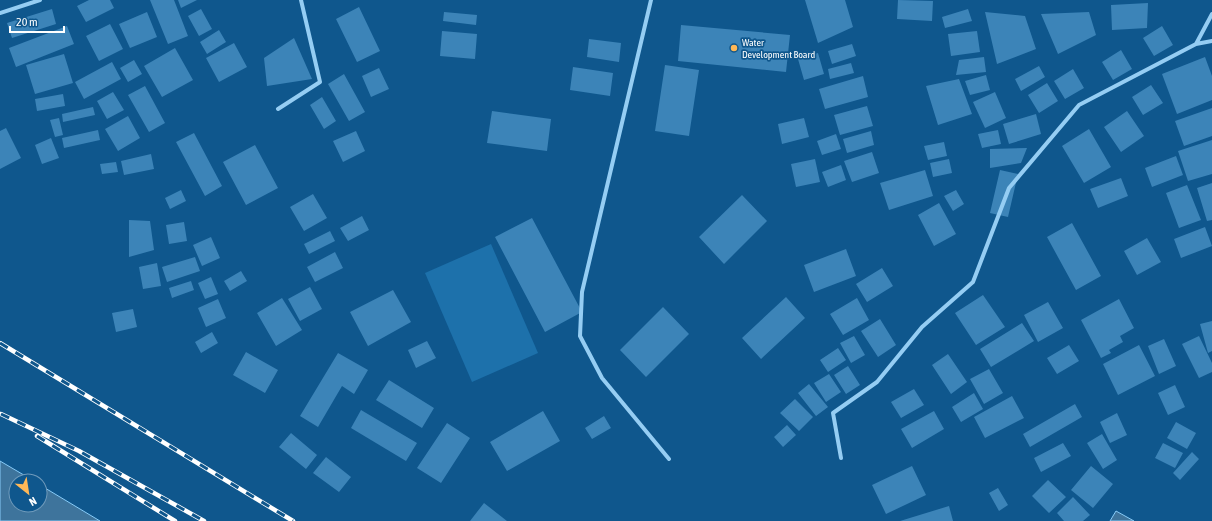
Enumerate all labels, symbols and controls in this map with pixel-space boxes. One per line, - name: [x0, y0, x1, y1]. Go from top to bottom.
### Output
- scale bar: [10, 8, 64, 34]
- text: 20 m: [16, 15, 38, 29]
- place label: Water Development Board: [742, 37, 815, 60]
- marker: Water Development Board: [729, 43, 739, 53]
- north arrow: [8, 473, 48, 513]
- text: N: [27, 495, 39, 508]

